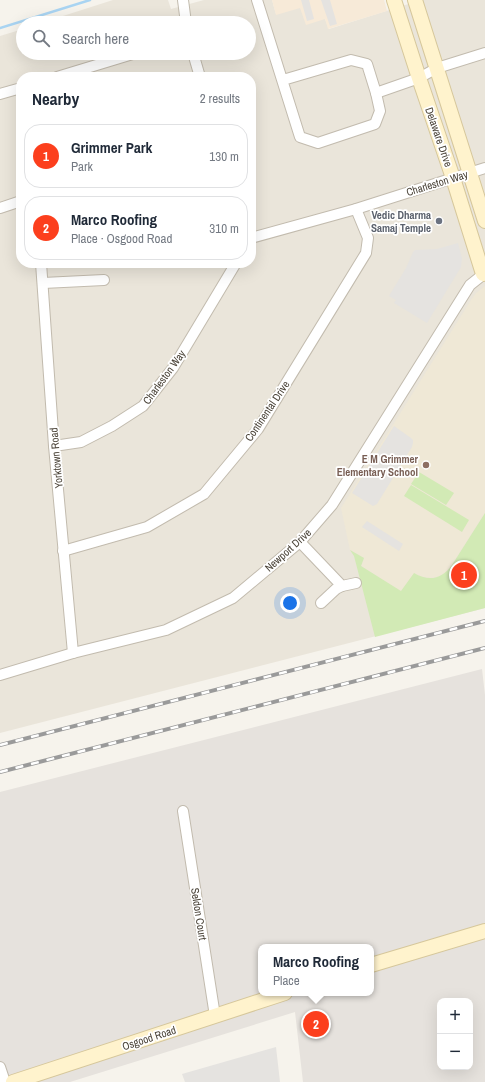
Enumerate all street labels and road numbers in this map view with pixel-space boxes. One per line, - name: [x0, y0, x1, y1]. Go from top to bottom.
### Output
- street label: Delaware Drive: [422, 105, 456, 169]
- street label: Charleston Way: [404, 167, 470, 199]
- street label: Charleston Way: [140, 347, 189, 407]
- street label: Continental Drive: [242, 378, 292, 444]
- street label: Yorktown Road: [46, 427, 66, 489]
- street label: Newport Drive: [262, 526, 314, 574]
- street label: Seldon Court: [188, 887, 210, 942]
- street label: Osgood Road: [120, 1023, 178, 1053]

